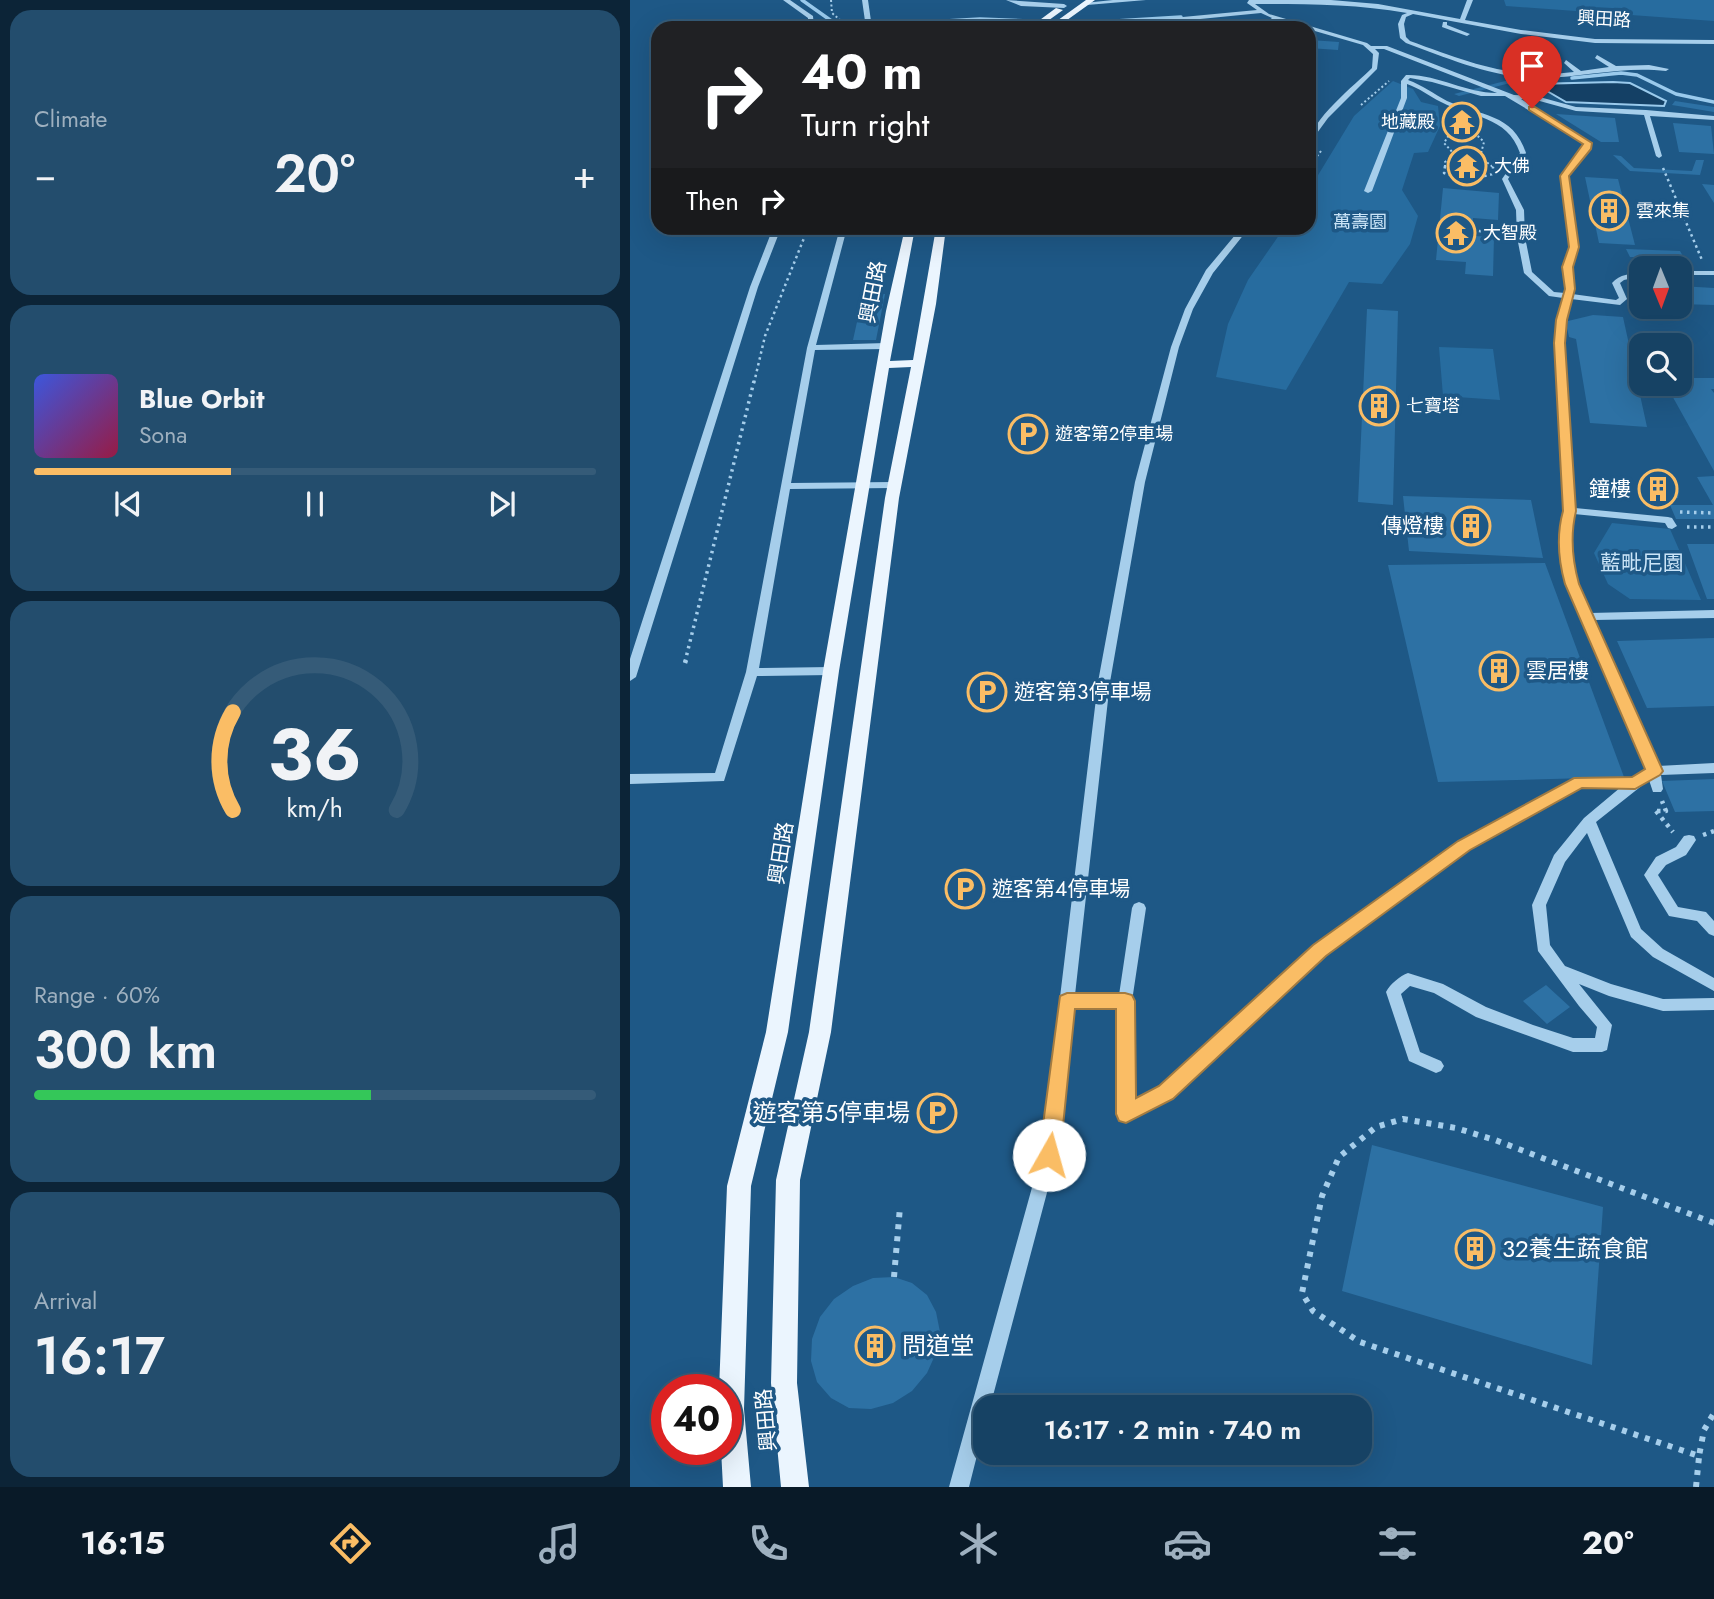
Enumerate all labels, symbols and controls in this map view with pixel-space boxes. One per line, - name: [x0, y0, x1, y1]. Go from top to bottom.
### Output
- street label: 興田路: [1576, 5, 1632, 33]
- pin: [1502, 36, 1562, 108]
- text: 40 m: [801, 37, 923, 107]
- icon: arrive: [1513, 47, 1551, 85]
- icon: right: [686, 49, 777, 140]
- temple icon: 地藏殿: [1441, 101, 1483, 143]
- text: Climate: [34, 102, 107, 136]
- text: Turn right: [801, 102, 930, 148]
- place label: 地藏殿: [1381, 109, 1435, 135]
- text: 20°: [274, 136, 355, 212]
- temple icon: 大佛: [1446, 145, 1488, 187]
- text: −: [34, 147, 56, 202]
- text: +: [573, 147, 596, 202]
- place label: 大佛: [1494, 153, 1530, 179]
- text: Then: [686, 182, 739, 220]
- icon: right: [753, 182, 791, 220]
- building icon: 雲來集: [1588, 190, 1630, 232]
- place label: 雲來集: [1636, 198, 1690, 224]
- park label: 萬壽園: [1333, 209, 1387, 235]
- temple icon: 大智殿: [1435, 212, 1477, 254]
- place label: 大智殿: [1483, 220, 1537, 246]
- north arrow: [1629, 256, 1692, 318]
- map controls: [1629, 256, 1692, 396]
- street label: 興田路: [852, 258, 894, 326]
- button: search: [1629, 333, 1692, 396]
- text: Blue Orbit: [139, 380, 264, 418]
- building icon: 七寶塔: [1358, 385, 1400, 427]
- place label: 七寶塔: [1406, 393, 1460, 419]
- parking icon: 遊客第2停車場: [1007, 413, 1049, 455]
- text: Sona: [139, 418, 187, 452]
- place label: 遊客第2停車場: [1055, 421, 1173, 447]
- building icon: 鐘樓: [1637, 468, 1679, 510]
- place label: 鐘樓: [1589, 474, 1631, 504]
- icon: previous: [109, 485, 147, 523]
- icon: pause: [296, 485, 334, 523]
- icon: next: [483, 485, 521, 523]
- building icon: 傳燈樓: [1450, 505, 1492, 547]
- place label: 傳燈樓: [1381, 511, 1444, 541]
- park label: 藍毗尼園: [1600, 548, 1684, 578]
- building icon: 雲居樓: [1478, 650, 1520, 692]
- place label: 雲居樓: [1526, 656, 1589, 686]
- parking icon: 遊客第3停車場: [966, 671, 1008, 713]
- place label: 遊客第3停車場: [1014, 677, 1151, 707]
- text: 36: [268, 702, 362, 807]
- text: km/h: [287, 789, 343, 825]
- street label: 興田路: [761, 820, 801, 886]
- parking icon: 遊客第4停車場: [944, 868, 986, 910]
- place label: 遊客第4停車場: [992, 874, 1130, 904]
- text: Range · 60%: [34, 978, 160, 1012]
- text: 300 km: [34, 1012, 217, 1088]
- parking icon: 遊客第5停車場: [916, 1092, 958, 1134]
- place label: 遊客第5停車場: [752, 1095, 910, 1130]
- position arrow: [1012, 1118, 1086, 1192]
- building icon: 32養生蔬食館: [1454, 1228, 1496, 1270]
- place label: 32養生蔬食館: [1502, 1231, 1649, 1266]
- text: Arrival: [34, 1284, 97, 1318]
- text: 16:17: [34, 1318, 165, 1394]
- building icon: 問道堂: [854, 1325, 896, 1367]
- place label: 問道堂: [902, 1328, 974, 1363]
- speed limit sign: 40: [651, 1374, 742, 1465]
- street label: 興田路: [748, 1387, 784, 1453]
- text: 16:17 · 2 min · 740 m: [1044, 1411, 1301, 1449]
- icon: directions: [326, 1519, 375, 1568]
- icon: music: [535, 1519, 584, 1568]
- icon: phone: [744, 1519, 793, 1568]
- icon: climate: [954, 1519, 1003, 1568]
- icon: car: [1163, 1519, 1212, 1568]
- icon: filters: [1373, 1519, 1422, 1568]
- text: 16:15: [80, 1520, 165, 1566]
- text: 20°: [1582, 1520, 1634, 1566]

